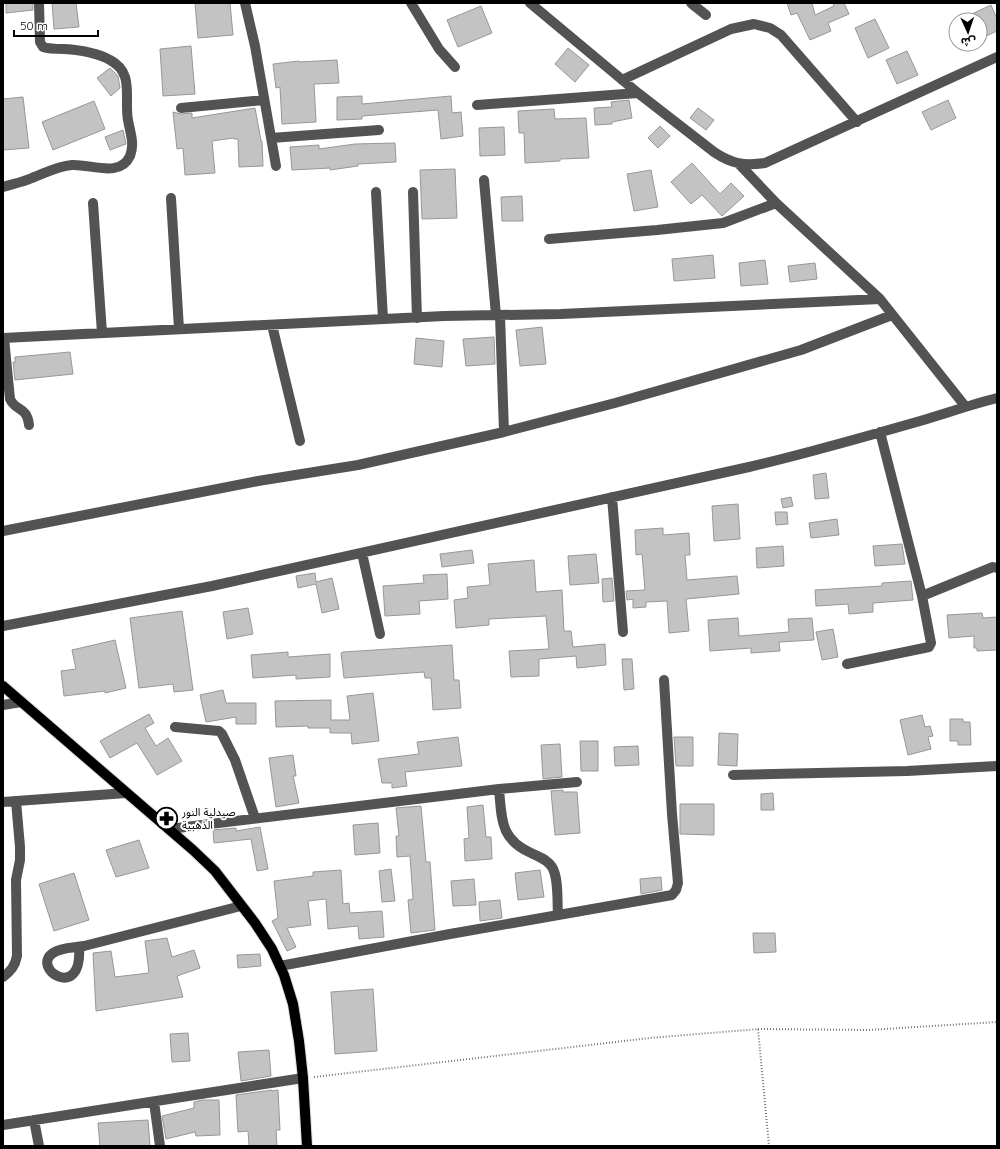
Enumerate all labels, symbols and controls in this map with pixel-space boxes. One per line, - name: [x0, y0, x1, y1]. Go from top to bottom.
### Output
- scale bar: [14, 12, 98, 38]
- north arrow: [948, 12, 988, 52]
- text: 50 m: [20, 18, 48, 33]
- text: ش: [961, 35, 976, 49]
- pharmacy icon: صيدلية النور الذهبية: [154, 805, 180, 831]
- place label: صيدلية النور الذهبية: [181, 805, 236, 832]

